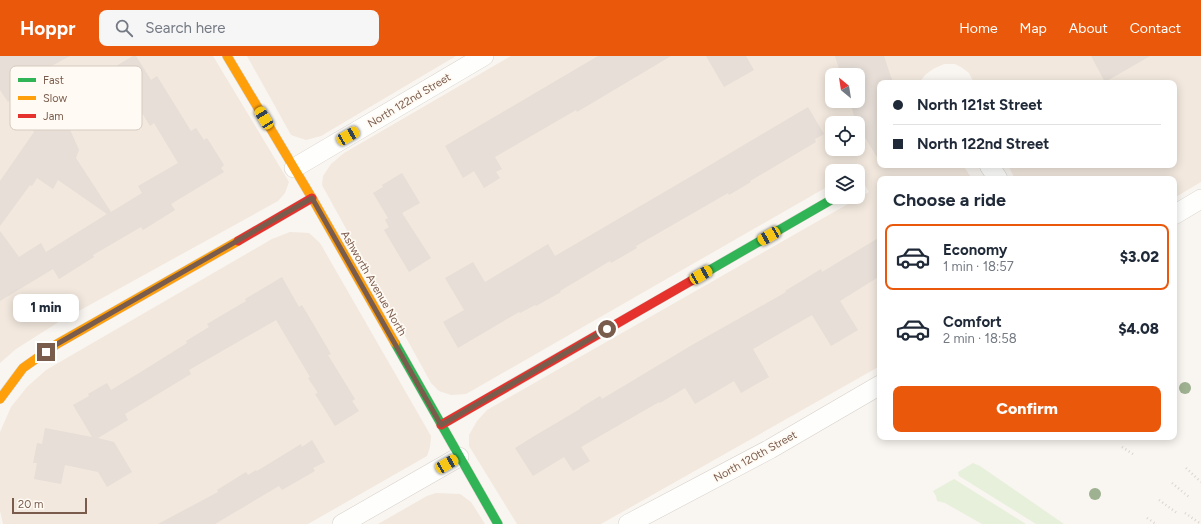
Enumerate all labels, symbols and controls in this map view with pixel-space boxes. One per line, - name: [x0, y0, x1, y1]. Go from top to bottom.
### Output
- search box: [99, 10, 379, 46]
- text: Hoppr: [20, 17, 75, 40]
- icon: search: [113, 17, 135, 39]
- text: Search here: [145, 19, 225, 37]
- text: Home: [959, 20, 998, 37]
- text: Map: [1020, 20, 1047, 37]
- text: About: [1069, 20, 1108, 37]
- text: Contact: [1130, 20, 1181, 37]
- legend: [10, 66, 142, 130]
- north arrow: [825, 68, 865, 108]
- map controls: [825, 68, 865, 204]
- street label: North 122nd Street: [365, 71, 453, 130]
- text: Fast: [43, 74, 64, 87]
- text: Slow: [43, 92, 67, 105]
- text: North 121st Street: [917, 96, 1043, 114]
- car: [253, 105, 275, 131]
- text: Jam: [43, 110, 64, 123]
- button: locate: [825, 116, 865, 156]
- car: [335, 125, 361, 147]
- text: North 122nd Street: [917, 135, 1049, 153]
- button: layers: [825, 164, 865, 204]
- text: Choose a ride: [893, 189, 1006, 211]
- car: [756, 225, 782, 247]
- street label: Ashworth Avenue North: [338, 228, 409, 338]
- icon: car: [895, 239, 931, 275]
- text: Economy: [943, 241, 1008, 259]
- text: $3.02: [1120, 248, 1159, 266]
- text: 1 min · 18:57: [943, 259, 1014, 274]
- car: [688, 264, 714, 286]
- callout: 1 min: [13, 294, 79, 322]
- text: 1 min: [30, 300, 62, 315]
- icon: car: [895, 311, 931, 347]
- text: Comfort: [943, 313, 1002, 331]
- route start: [598, 320, 616, 338]
- text: $4.08: [1118, 320, 1159, 338]
- text: 2 min · 18:58: [943, 331, 1017, 346]
- route end: [37, 343, 55, 361]
- button: Confirm: [893, 386, 1161, 432]
- street label: North 120th Street: [711, 428, 799, 485]
- car: [434, 453, 460, 475]
- scale bar: [12, 496, 87, 515]
- text: 20 m: [18, 498, 43, 511]

